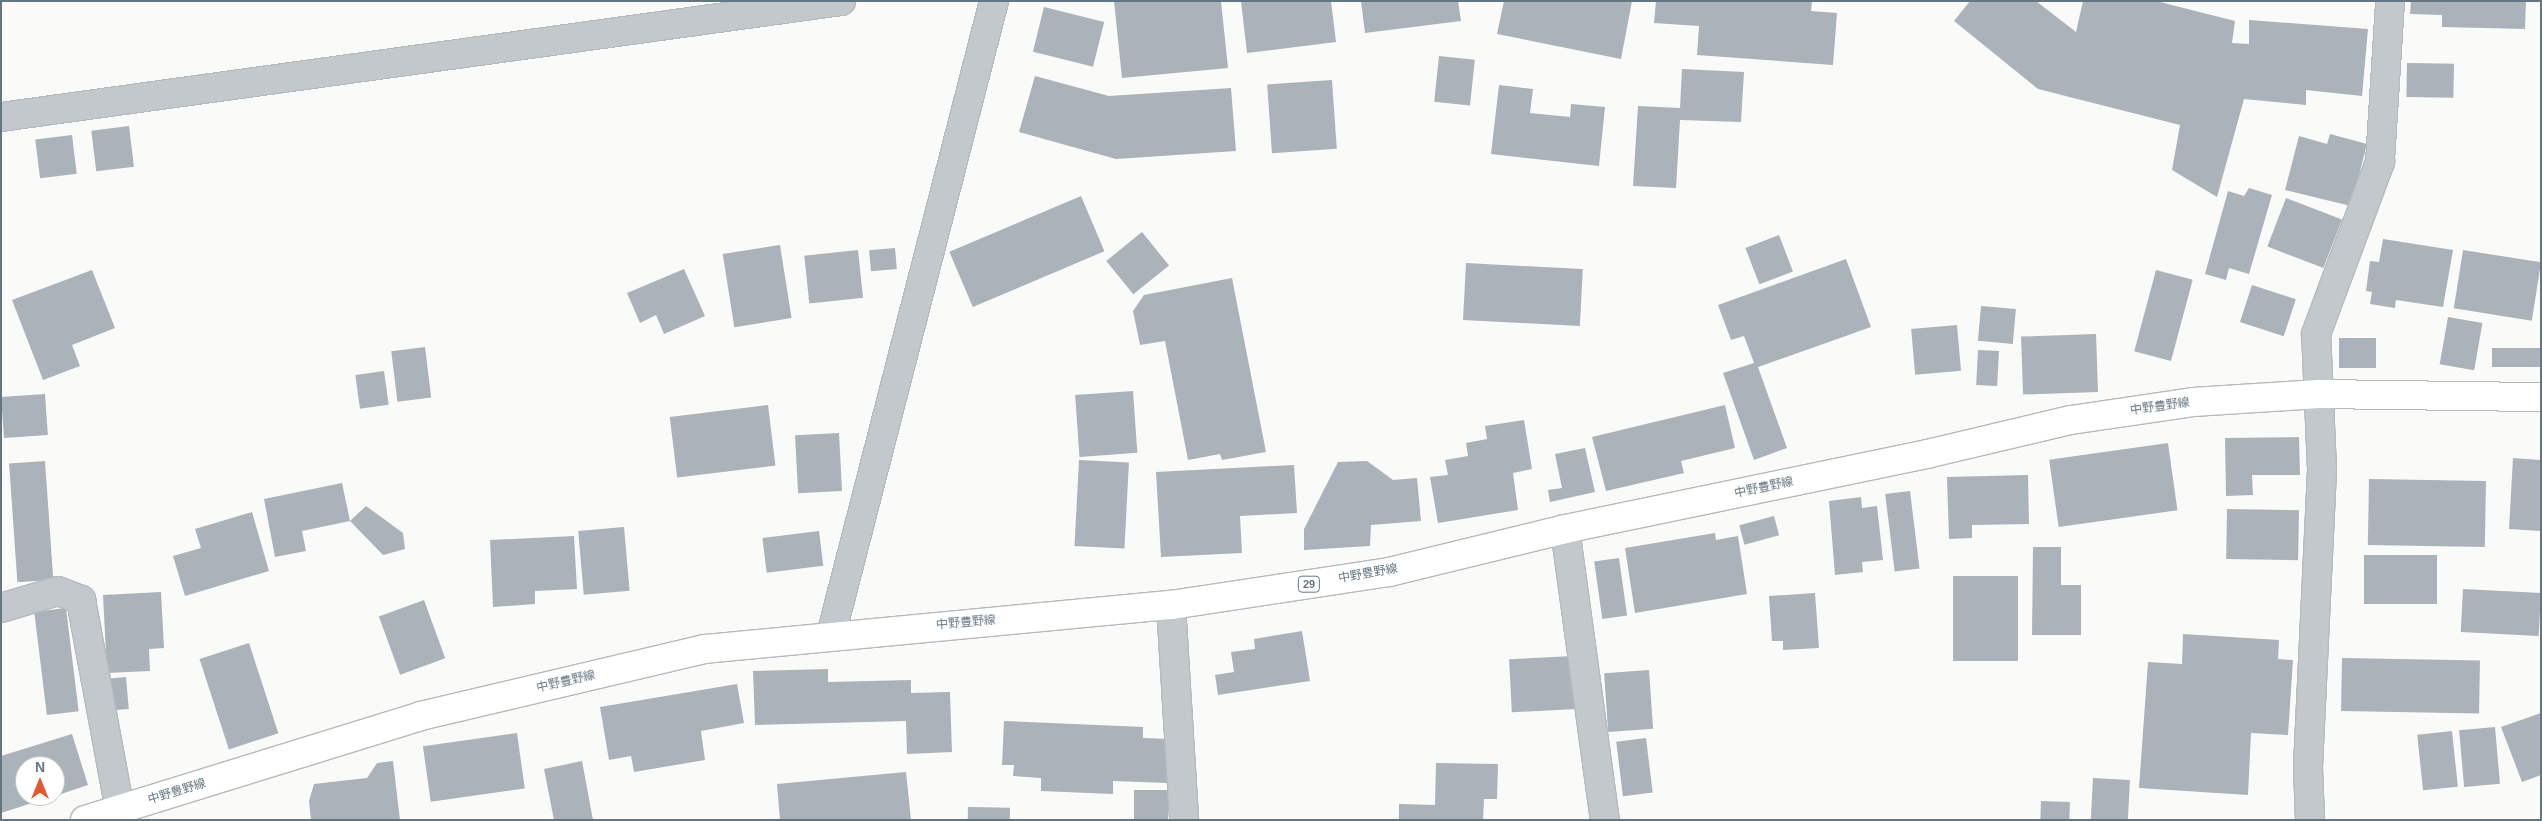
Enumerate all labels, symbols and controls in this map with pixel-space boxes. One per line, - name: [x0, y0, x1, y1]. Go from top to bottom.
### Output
- street label: 中野豊野線: [2129, 396, 2191, 418]
- street label: 中野豊野線: [1733, 475, 1795, 501]
- street label: 中野豊野線: [1337, 562, 1399, 586]
- road number: 29: [1298, 576, 1320, 592]
- street label: 中野豊野線: [935, 613, 997, 633]
- street label: 中野豊野線: [535, 668, 597, 696]
- north arrow: [15, 756, 65, 806]
- text: N: [35, 759, 45, 775]
- street label: 中野豊野線: [146, 776, 208, 808]

